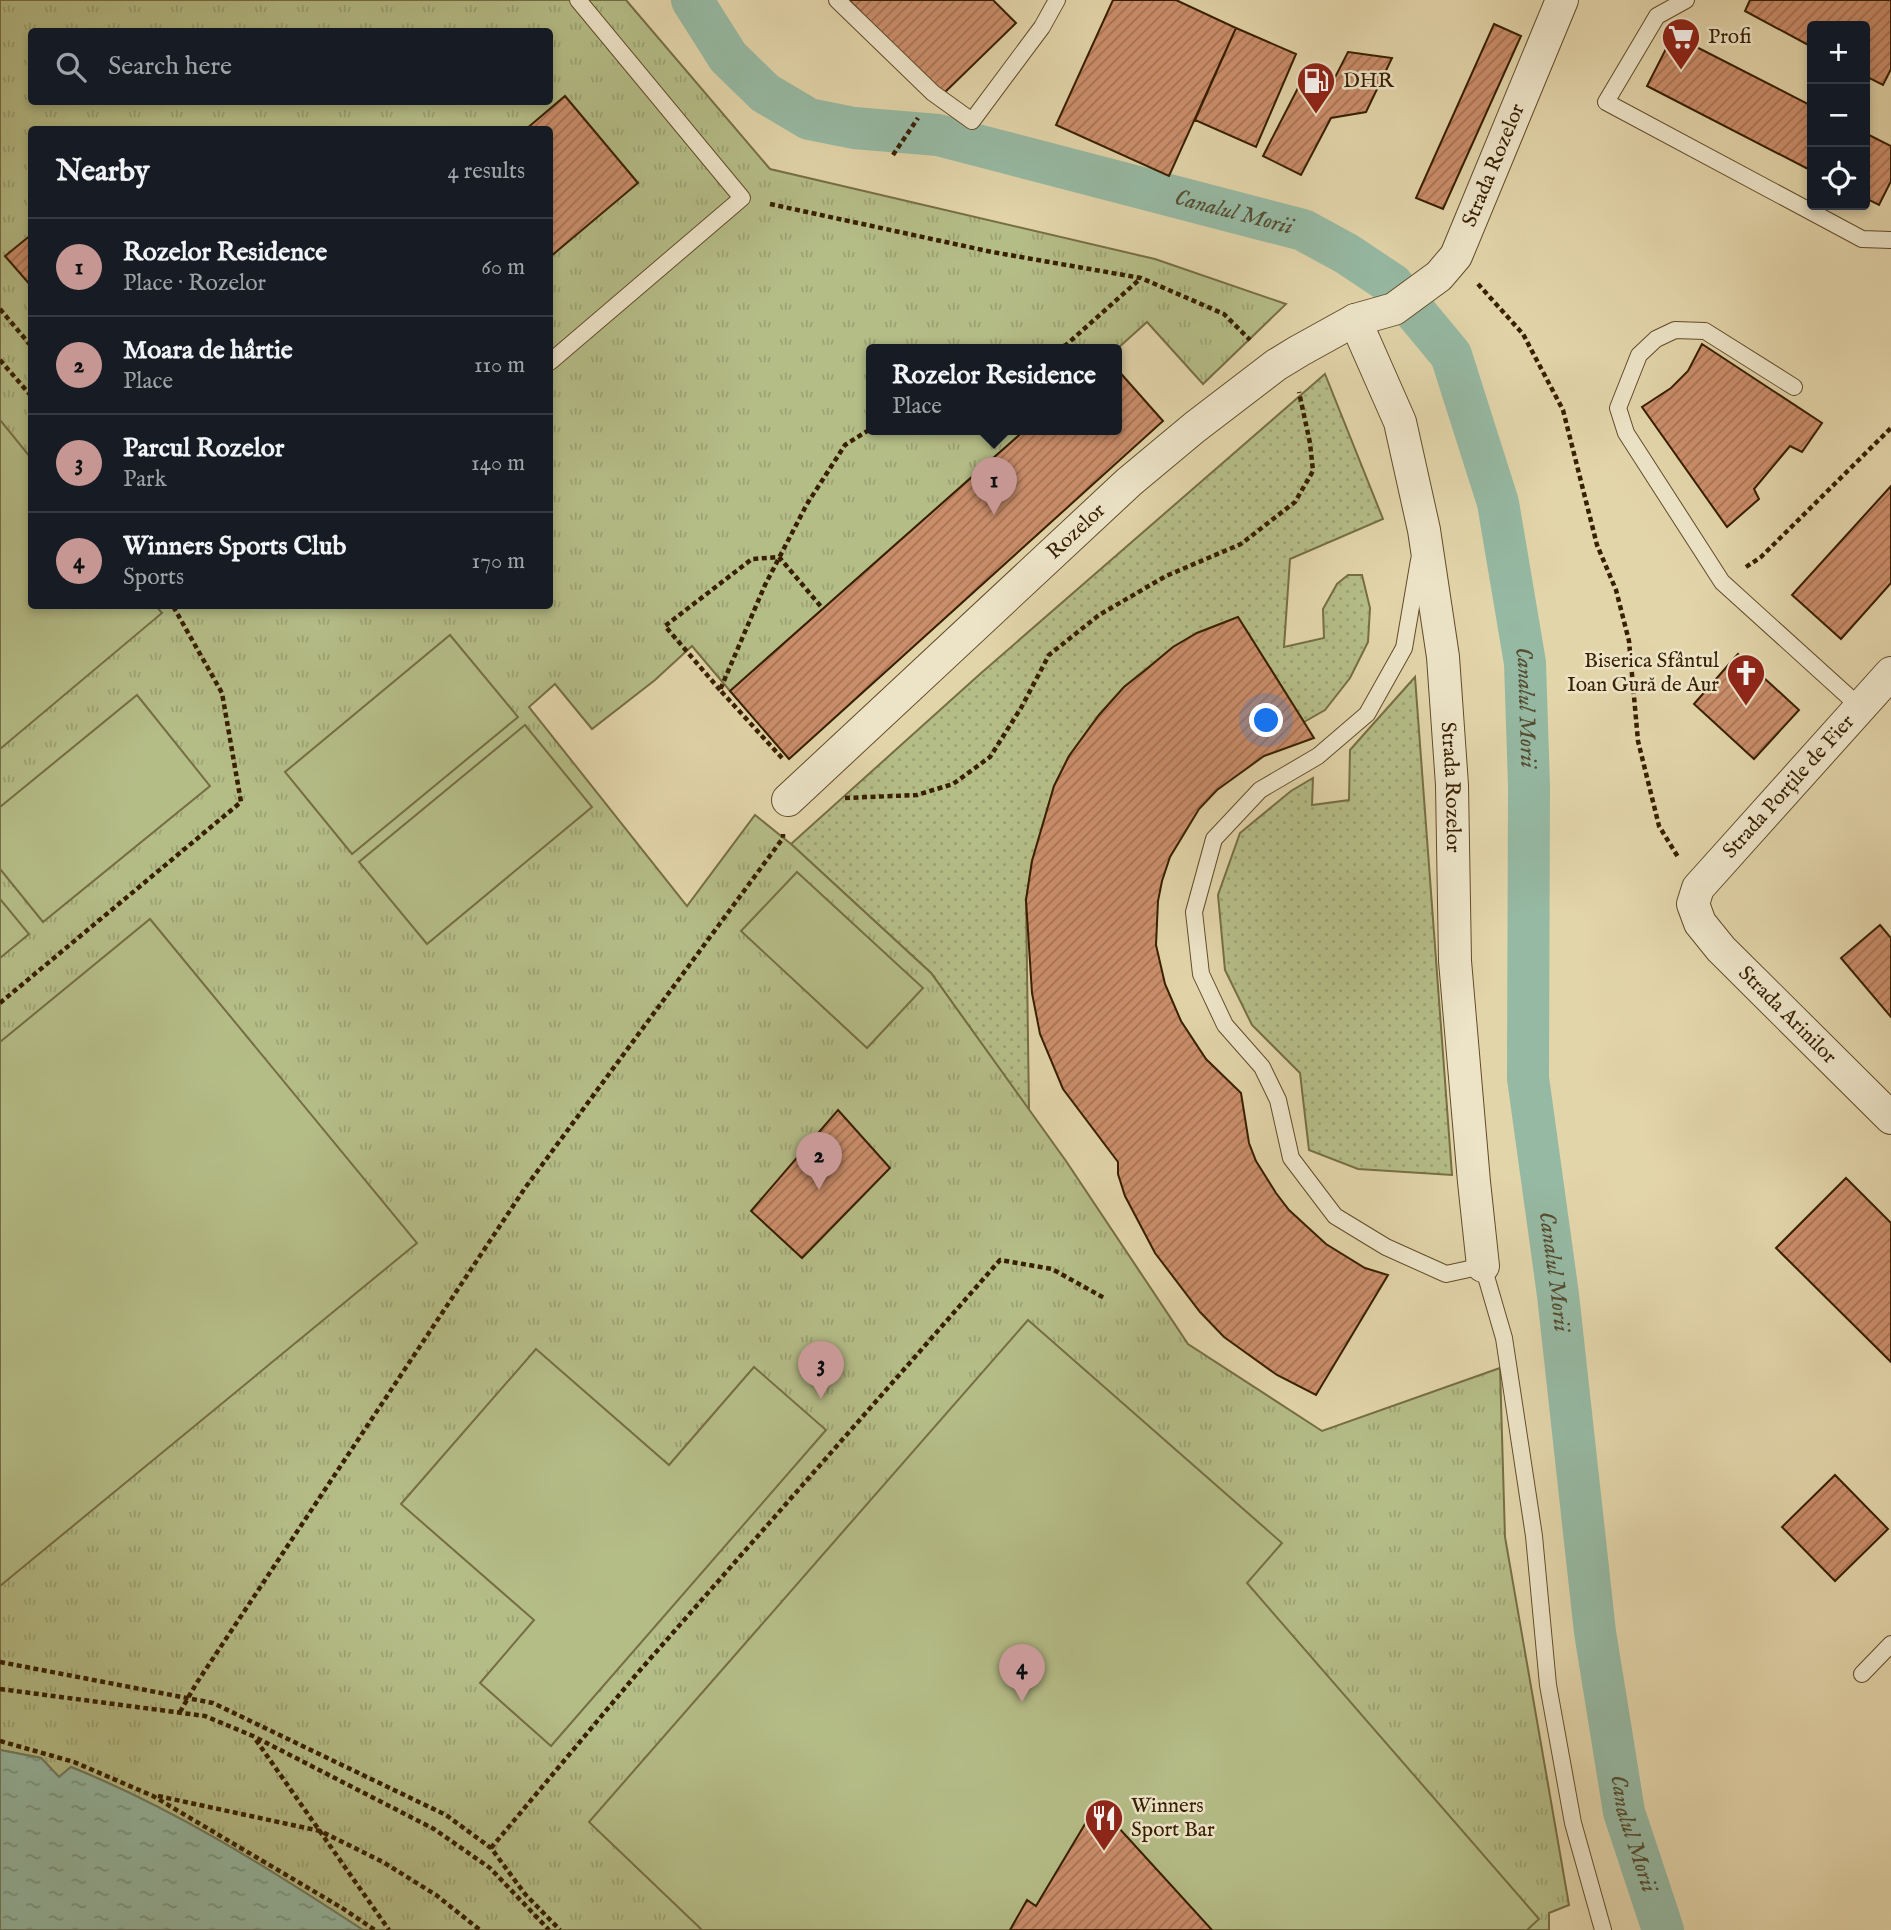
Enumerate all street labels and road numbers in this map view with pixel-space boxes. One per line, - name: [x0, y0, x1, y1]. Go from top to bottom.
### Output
- street label: Strada Rozelor: [1456, 99, 1531, 231]
- street label: Rozelor: [1041, 497, 1112, 565]
- street label: Strada Porțile de Fier: [1717, 709, 1861, 865]
- street label: Strada Rozelor: [1434, 721, 1467, 853]
- street label: Strada Arinilor: [1732, 960, 1843, 1070]

